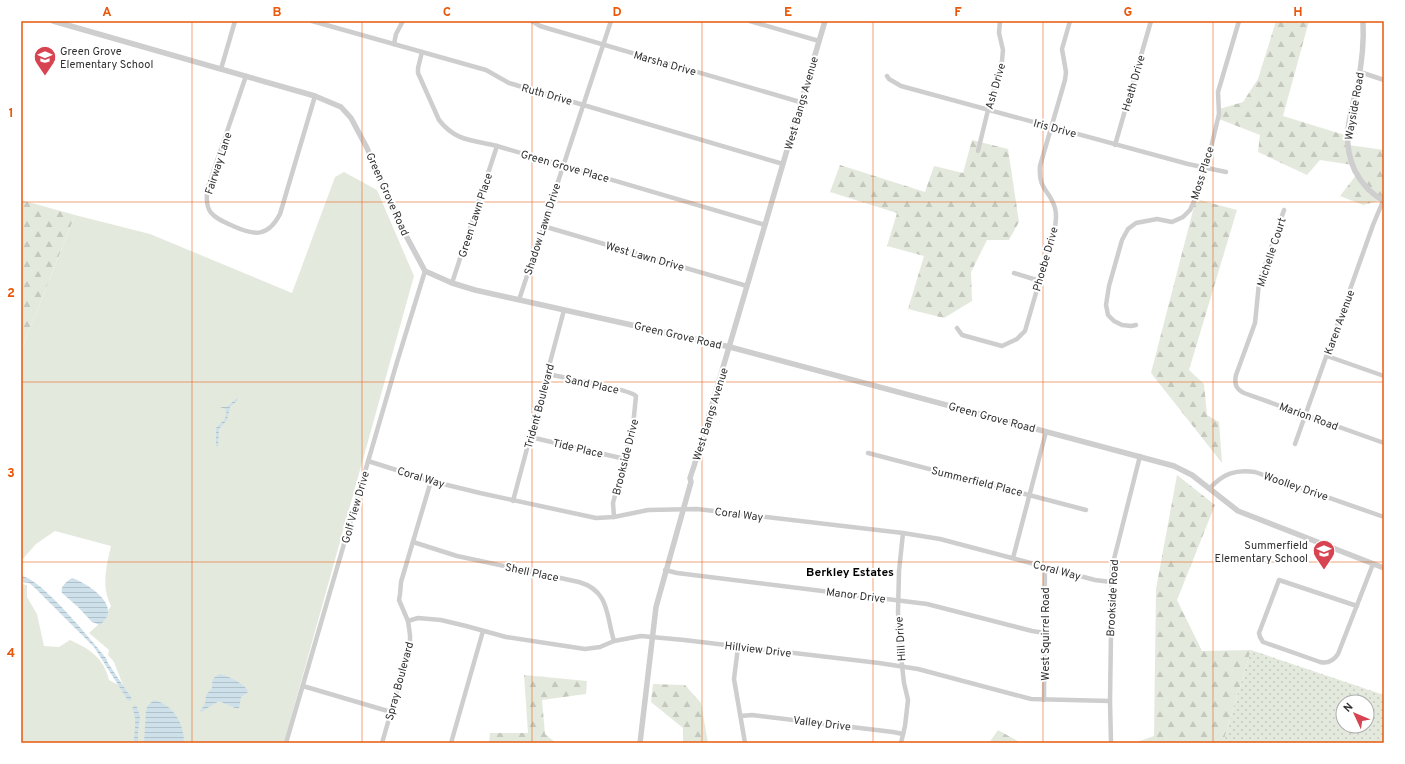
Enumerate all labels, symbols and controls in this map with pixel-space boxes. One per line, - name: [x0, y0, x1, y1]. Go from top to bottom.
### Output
- text: A: [102, 5, 112, 21]
- text: B: [273, 5, 282, 21]
- text: C: [443, 5, 451, 21]
- text: D: [612, 5, 622, 21]
- text: E: [784, 5, 792, 21]
- text: F: [954, 5, 962, 21]
- text: G: [1124, 5, 1133, 21]
- text: H: [1293, 5, 1303, 21]
- school or university icon: Green Grove Elementary School: [32, 44, 58, 77]
- place label: Green Grove Elementary School: [60, 45, 153, 72]
- street label: Marsha Drive: [632, 48, 698, 80]
- street label: Heath Drive: [1119, 53, 1149, 113]
- street label: West Bangs Avenue: [782, 55, 822, 152]
- street label: Ash Drive: [983, 61, 1009, 111]
- street label: Wayside Road: [1342, 71, 1368, 141]
- street label: Ruth Drive: [520, 81, 574, 109]
- text: 1: [8, 106, 14, 122]
- street label: Iris Drive: [1032, 117, 1078, 141]
- street label: Fairway Lane: [202, 130, 236, 196]
- street label: Moss Place: [1188, 145, 1218, 202]
- street label: Green Grove Place: [519, 148, 611, 186]
- street label: Green Grove Road: [362, 151, 412, 238]
- street label: Green Lawn Place: [456, 171, 496, 259]
- street label: Shadow Lawn Drive: [521, 181, 564, 277]
- street label: Michelle Court: [1254, 216, 1290, 289]
- street label: Phoebe Drive: [1030, 225, 1062, 293]
- street label: West Lawn Drive: [604, 239, 686, 275]
- text: 2: [7, 286, 15, 302]
- street label: Karen Avenue: [1322, 288, 1358, 357]
- street label: Green Grove Road: [632, 319, 723, 353]
- street label: Trident Boulevard: [522, 362, 558, 450]
- street label: West Bangs Avenue: [690, 366, 732, 462]
- street label: Sand Place: [563, 372, 620, 398]
- street label: Green Grove Road: [947, 400, 1037, 436]
- street label: Marion Road: [1277, 400, 1340, 434]
- street label: Brookside Drive: [610, 418, 642, 497]
- street label: Tide Place: [551, 436, 604, 462]
- street label: Coral Way: [395, 464, 446, 492]
- street label: Summerfield Place: [930, 464, 1024, 500]
- text: 3: [7, 466, 15, 482]
- street label: Golf View Drive: [339, 469, 373, 545]
- street label: Woolley Drive: [1262, 469, 1330, 505]
- street label: Coral Way: [714, 505, 764, 525]
- school or university icon: Summerfield Elementary School: [1311, 538, 1337, 571]
- place label: Summerfield Elementary School: [1215, 539, 1308, 566]
- street label: Coral Way: [1031, 558, 1082, 584]
- street label: Brookside Road: [1104, 559, 1122, 637]
- street label: Shell Place: [504, 560, 560, 586]
- district label: Berkley Estates: [806, 565, 894, 581]
- street label: Manor Drive: [825, 585, 886, 607]
- street label: West Squirrel Road: [1039, 587, 1053, 681]
- street label: Hill Drive: [892, 616, 910, 662]
- street label: Hillview Drive: [724, 639, 792, 661]
- street label: Spray Boulevard: [383, 640, 417, 722]
- text: 4: [7, 646, 15, 662]
- north arrow: [1335, 694, 1375, 734]
- text: N: [1341, 700, 1356, 715]
- street label: Valley Drive: [792, 714, 852, 734]

